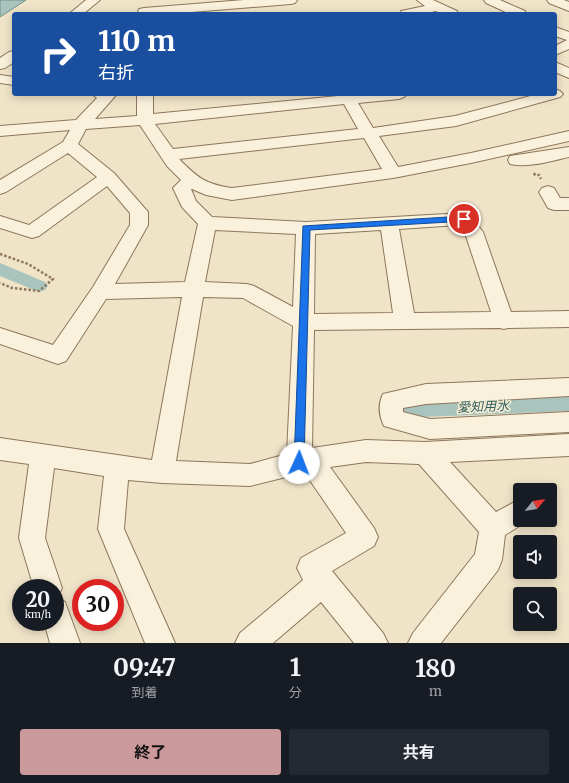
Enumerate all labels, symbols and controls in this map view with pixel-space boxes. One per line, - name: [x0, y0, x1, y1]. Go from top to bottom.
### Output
- text: 110 m: [98, 23, 175, 59]
- icon: right: [32, 28, 84, 80]
- text: 右折: [98, 61, 134, 84]
- pin: [447, 202, 481, 236]
- icon: arrive: [453, 208, 475, 230]
- water label: 愛知用水: [457, 397, 511, 416]
- position arrow: [278, 442, 320, 484]
- north arrow: [513, 483, 557, 527]
- map controls: [513, 483, 557, 631]
- button: sound: [513, 535, 557, 579]
- speed limit sign: 30: [72, 579, 124, 631]
- text: 20: [26, 587, 50, 612]
- button: search: [513, 587, 557, 631]
- text: km/h: [25, 608, 51, 621]
- text: 09:47: [113, 652, 176, 683]
- text: 1: [290, 652, 301, 683]
- text: 180: [415, 653, 456, 684]
- text: m: [429, 683, 442, 700]
- text: 到着: [131, 684, 157, 701]
- text: 分: [289, 684, 302, 701]
- button: 終了: [20, 729, 281, 775]
- button: 共有: [289, 729, 549, 775]

